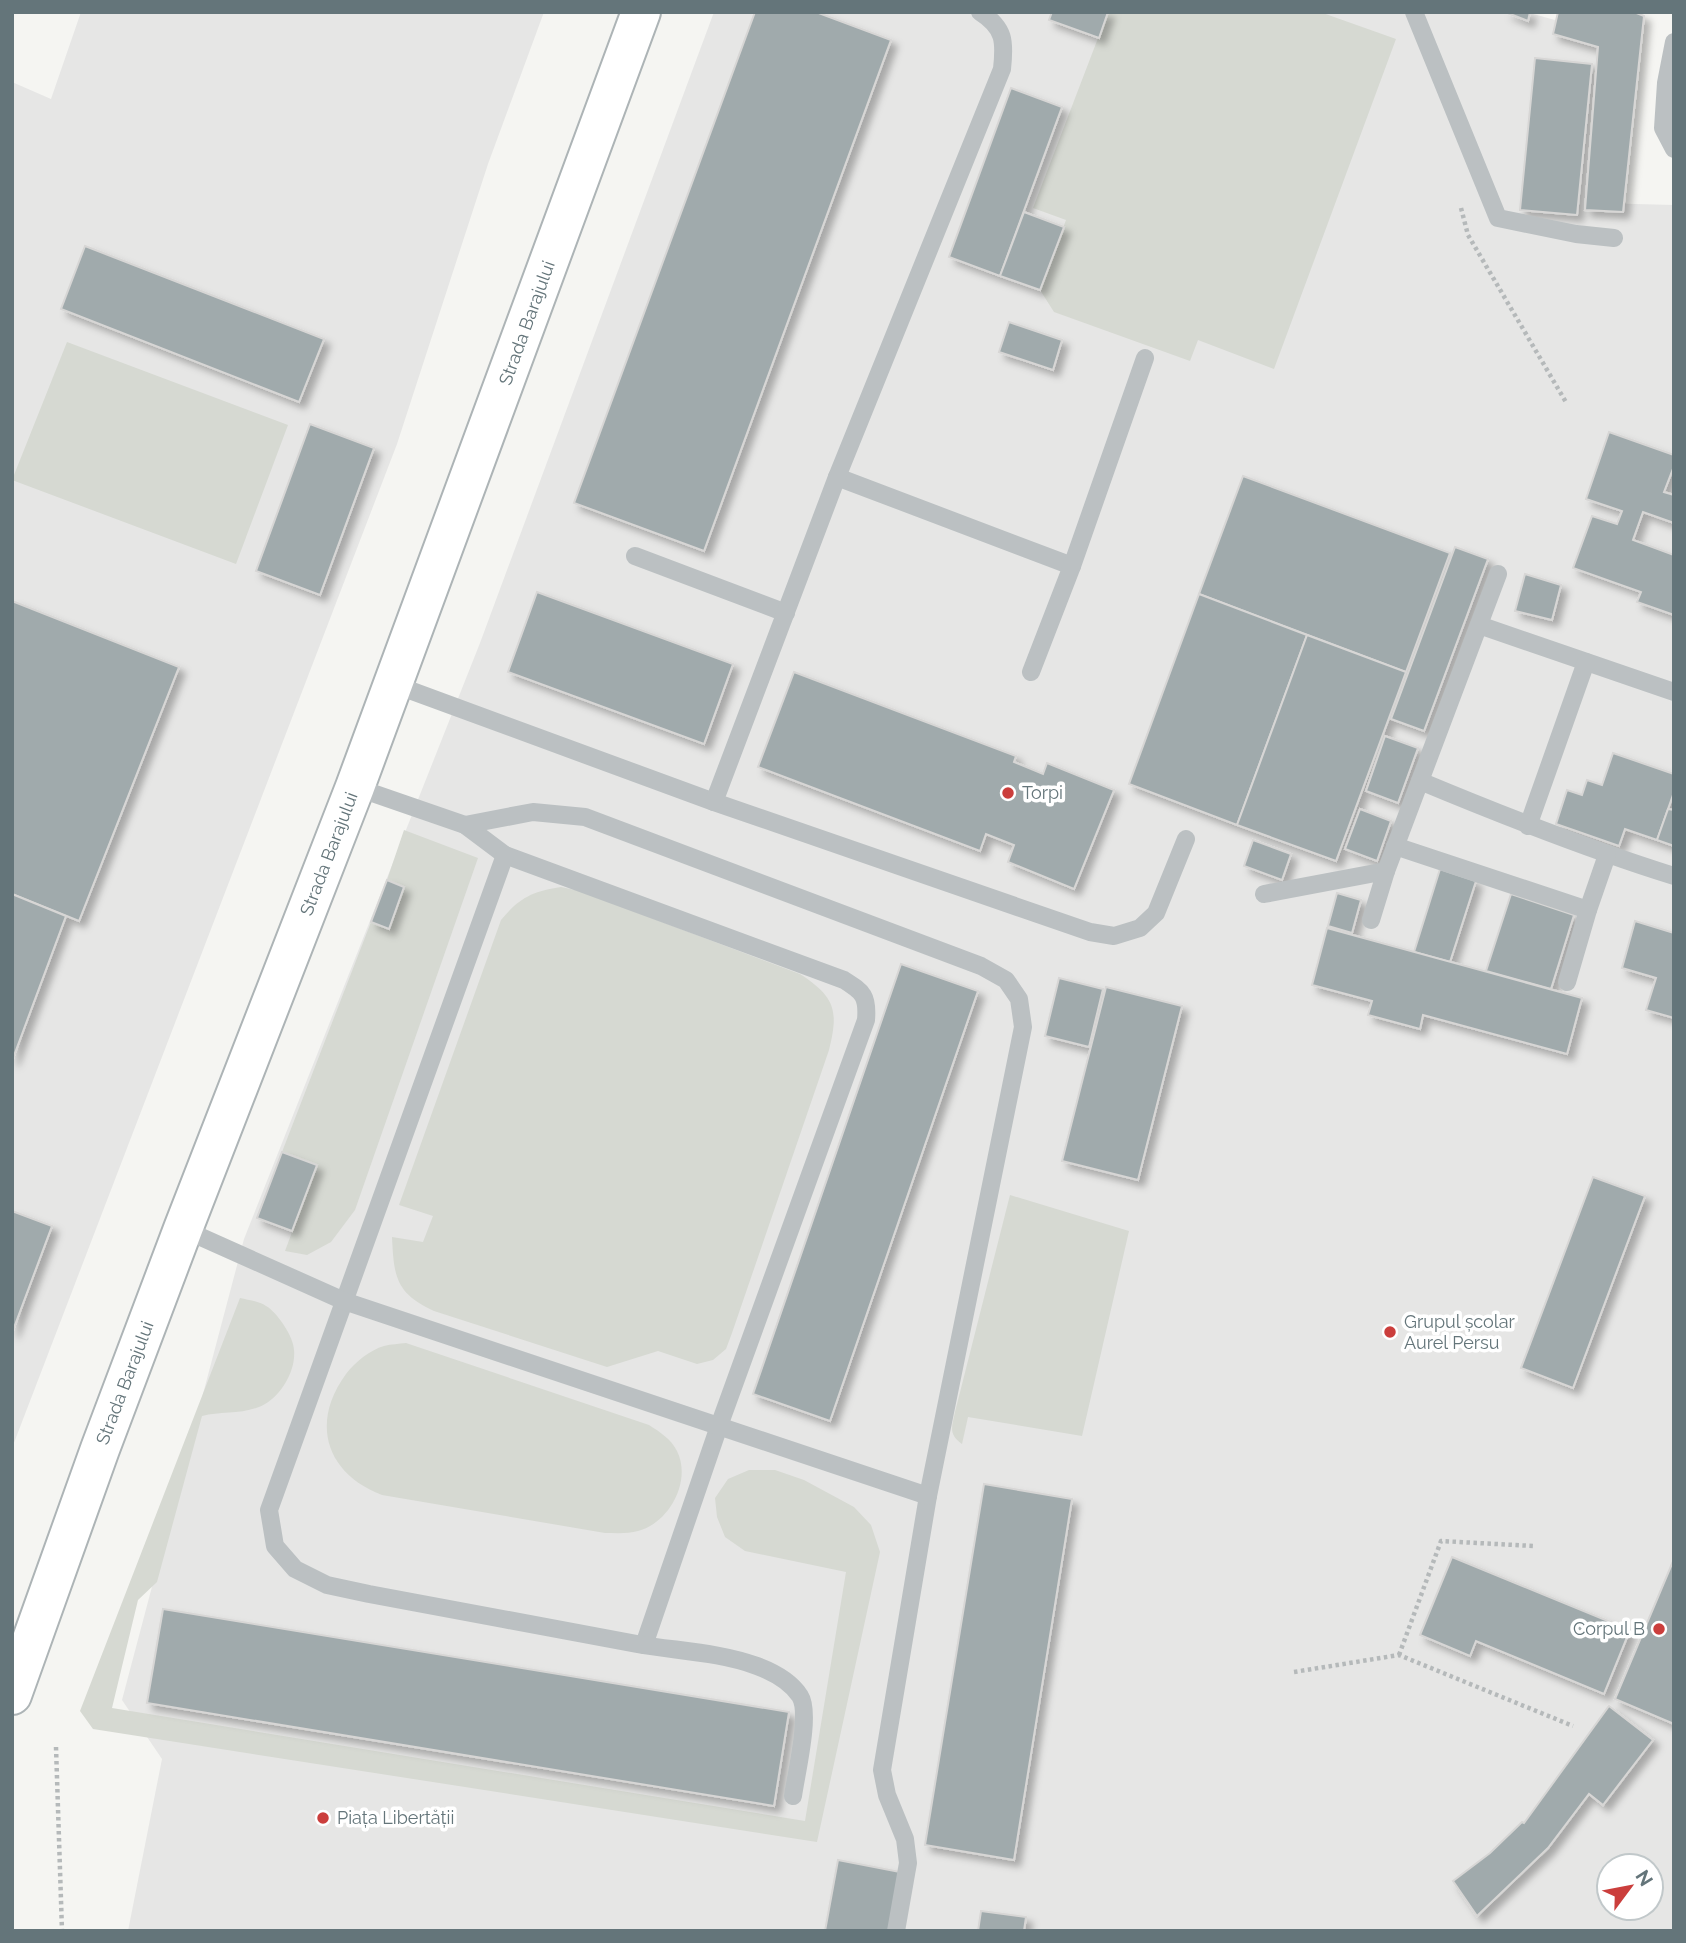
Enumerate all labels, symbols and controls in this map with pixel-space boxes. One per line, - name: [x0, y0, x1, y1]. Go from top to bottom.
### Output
- street label: Strada Barajului: [494, 258, 559, 388]
- place label: Torpi: [1022, 782, 1063, 803]
- marker: Torpi: [1000, 785, 1016, 801]
- street label: Strada Barajului: [295, 789, 362, 919]
- place label: Grupul școlar Aurel Persu: [1404, 1311, 1516, 1353]
- street label: Strada Barajului: [91, 1318, 158, 1448]
- marker: Grupul școlar Aurel Persu: [1382, 1324, 1398, 1340]
- place label: Corpul B: [1573, 1618, 1645, 1639]
- marker: Corpul B: [1651, 1621, 1667, 1637]
- place label: Piața Libertății: [337, 1807, 454, 1828]
- marker: Piața Libertății: [315, 1810, 331, 1826]
- north arrow: [1595, 1852, 1665, 1922]
- text: N: [1631, 1866, 1658, 1890]

